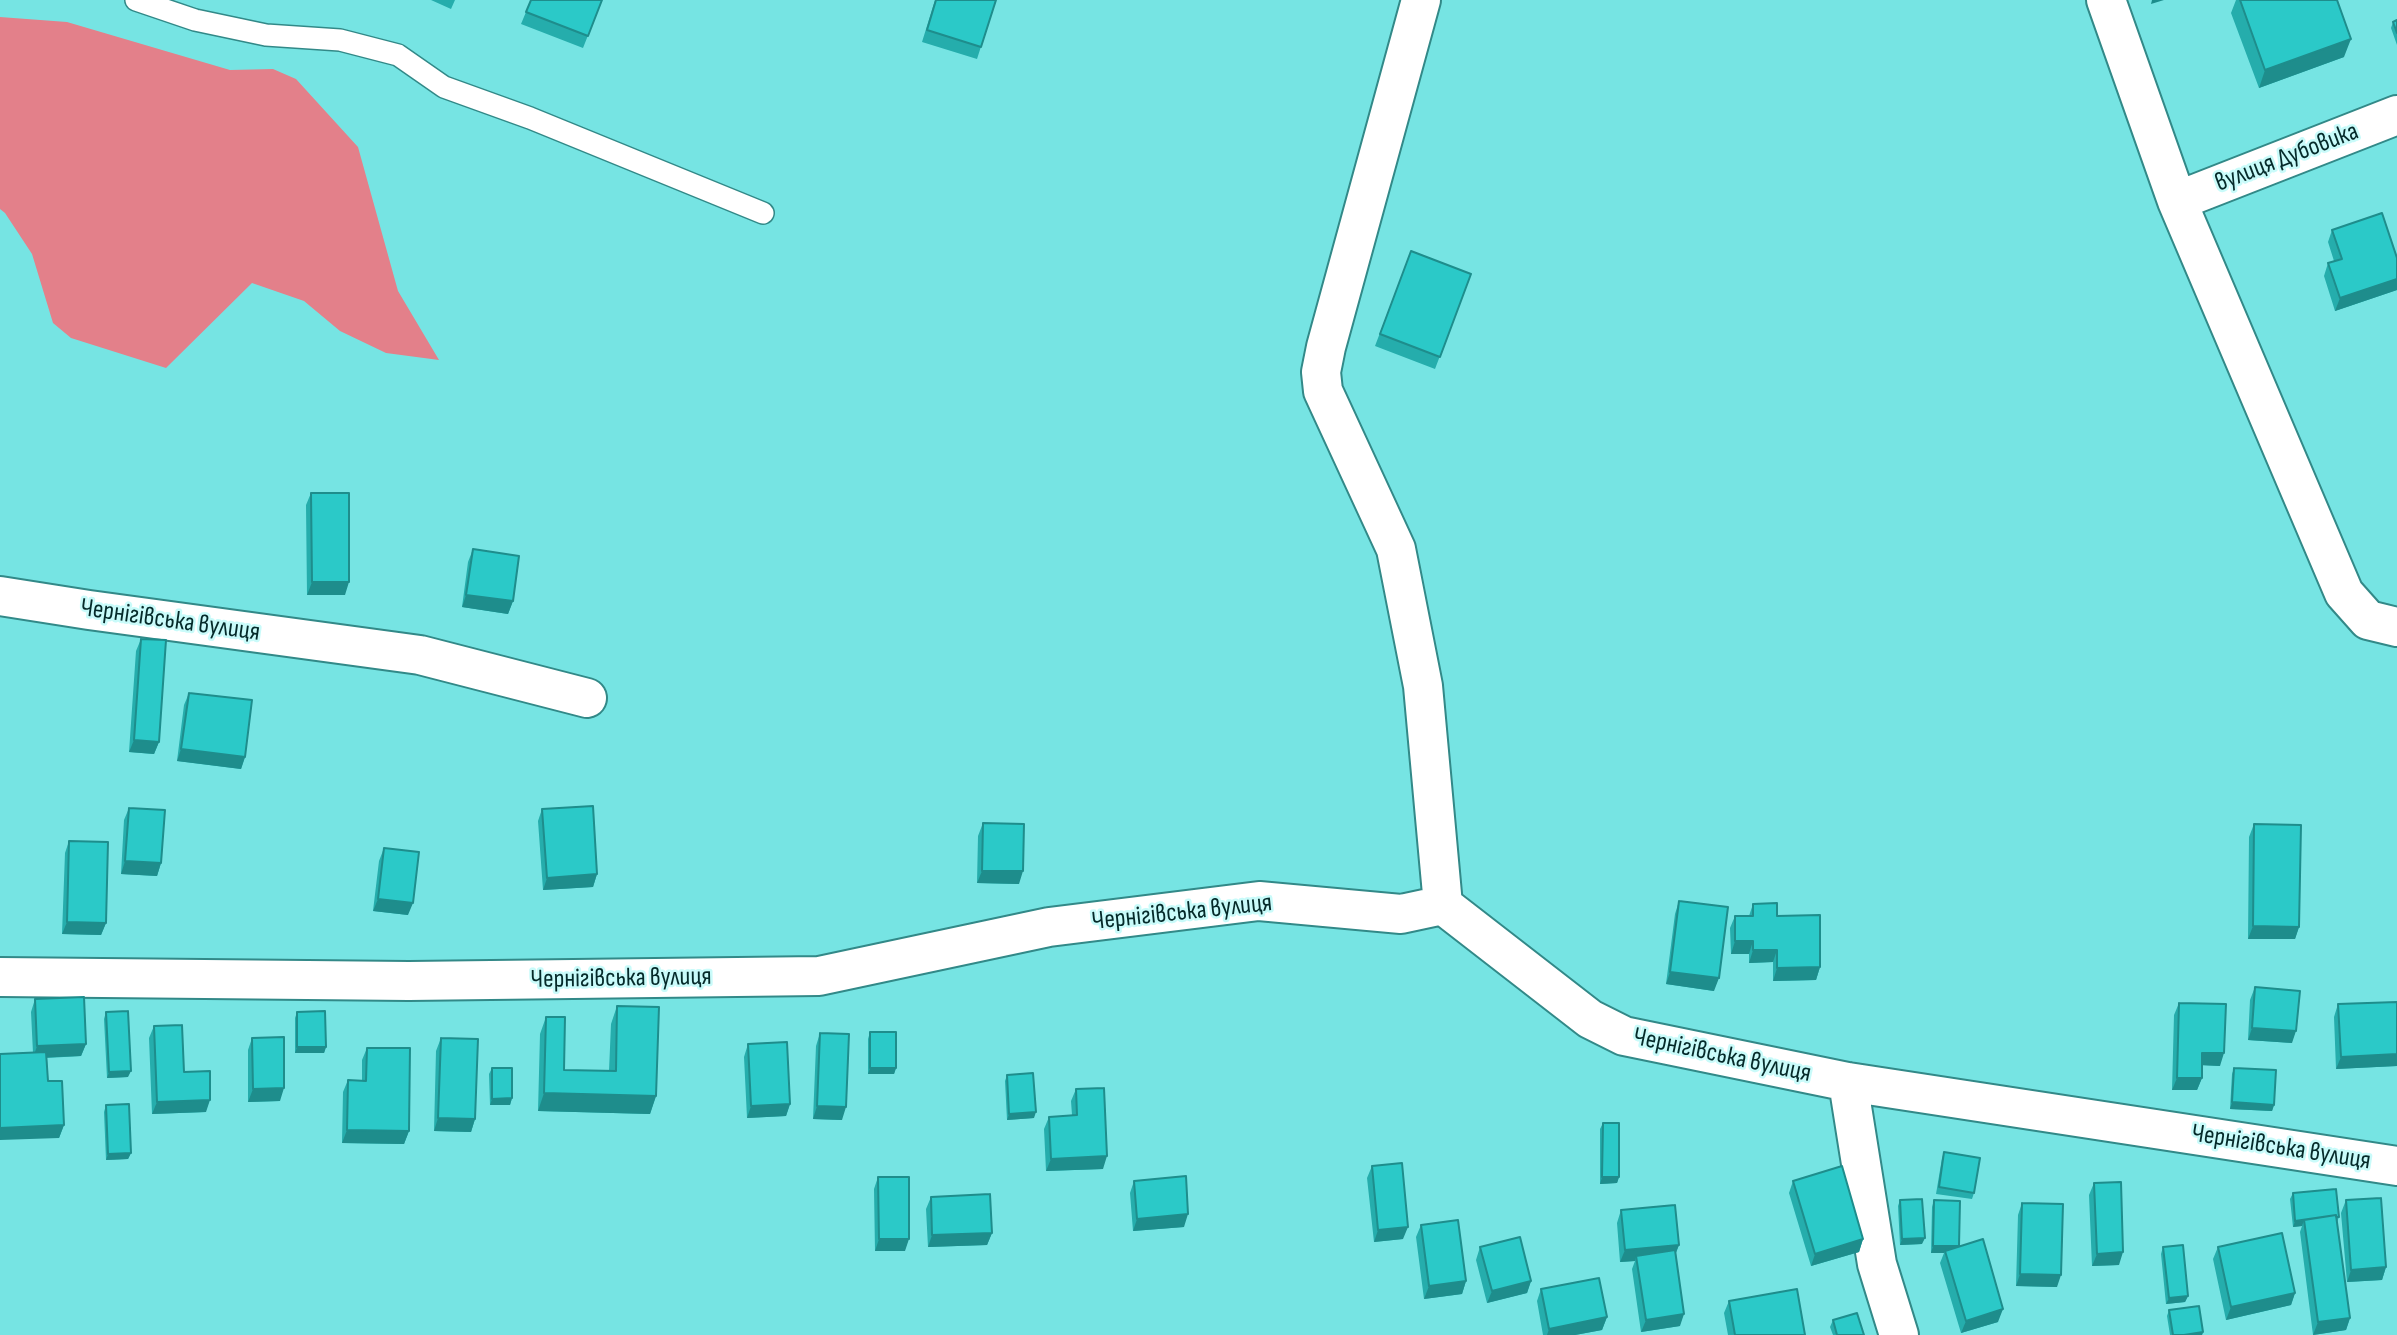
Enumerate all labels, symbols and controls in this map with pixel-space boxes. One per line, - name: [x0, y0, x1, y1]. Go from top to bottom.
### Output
- street label: вулиця Дубовика: [2211, 116, 2363, 200]
- street label: Чернігівська вулиця: [78, 593, 262, 649]
- street label: Чернігівська вулиця: [1090, 888, 1274, 938]
- street label: Чернігівська вулиця: [530, 962, 712, 996]
- street label: Чернігівська вулиця: [1630, 1022, 1814, 1090]
- street label: Чернігівська вулиця: [2189, 1118, 2373, 1178]

